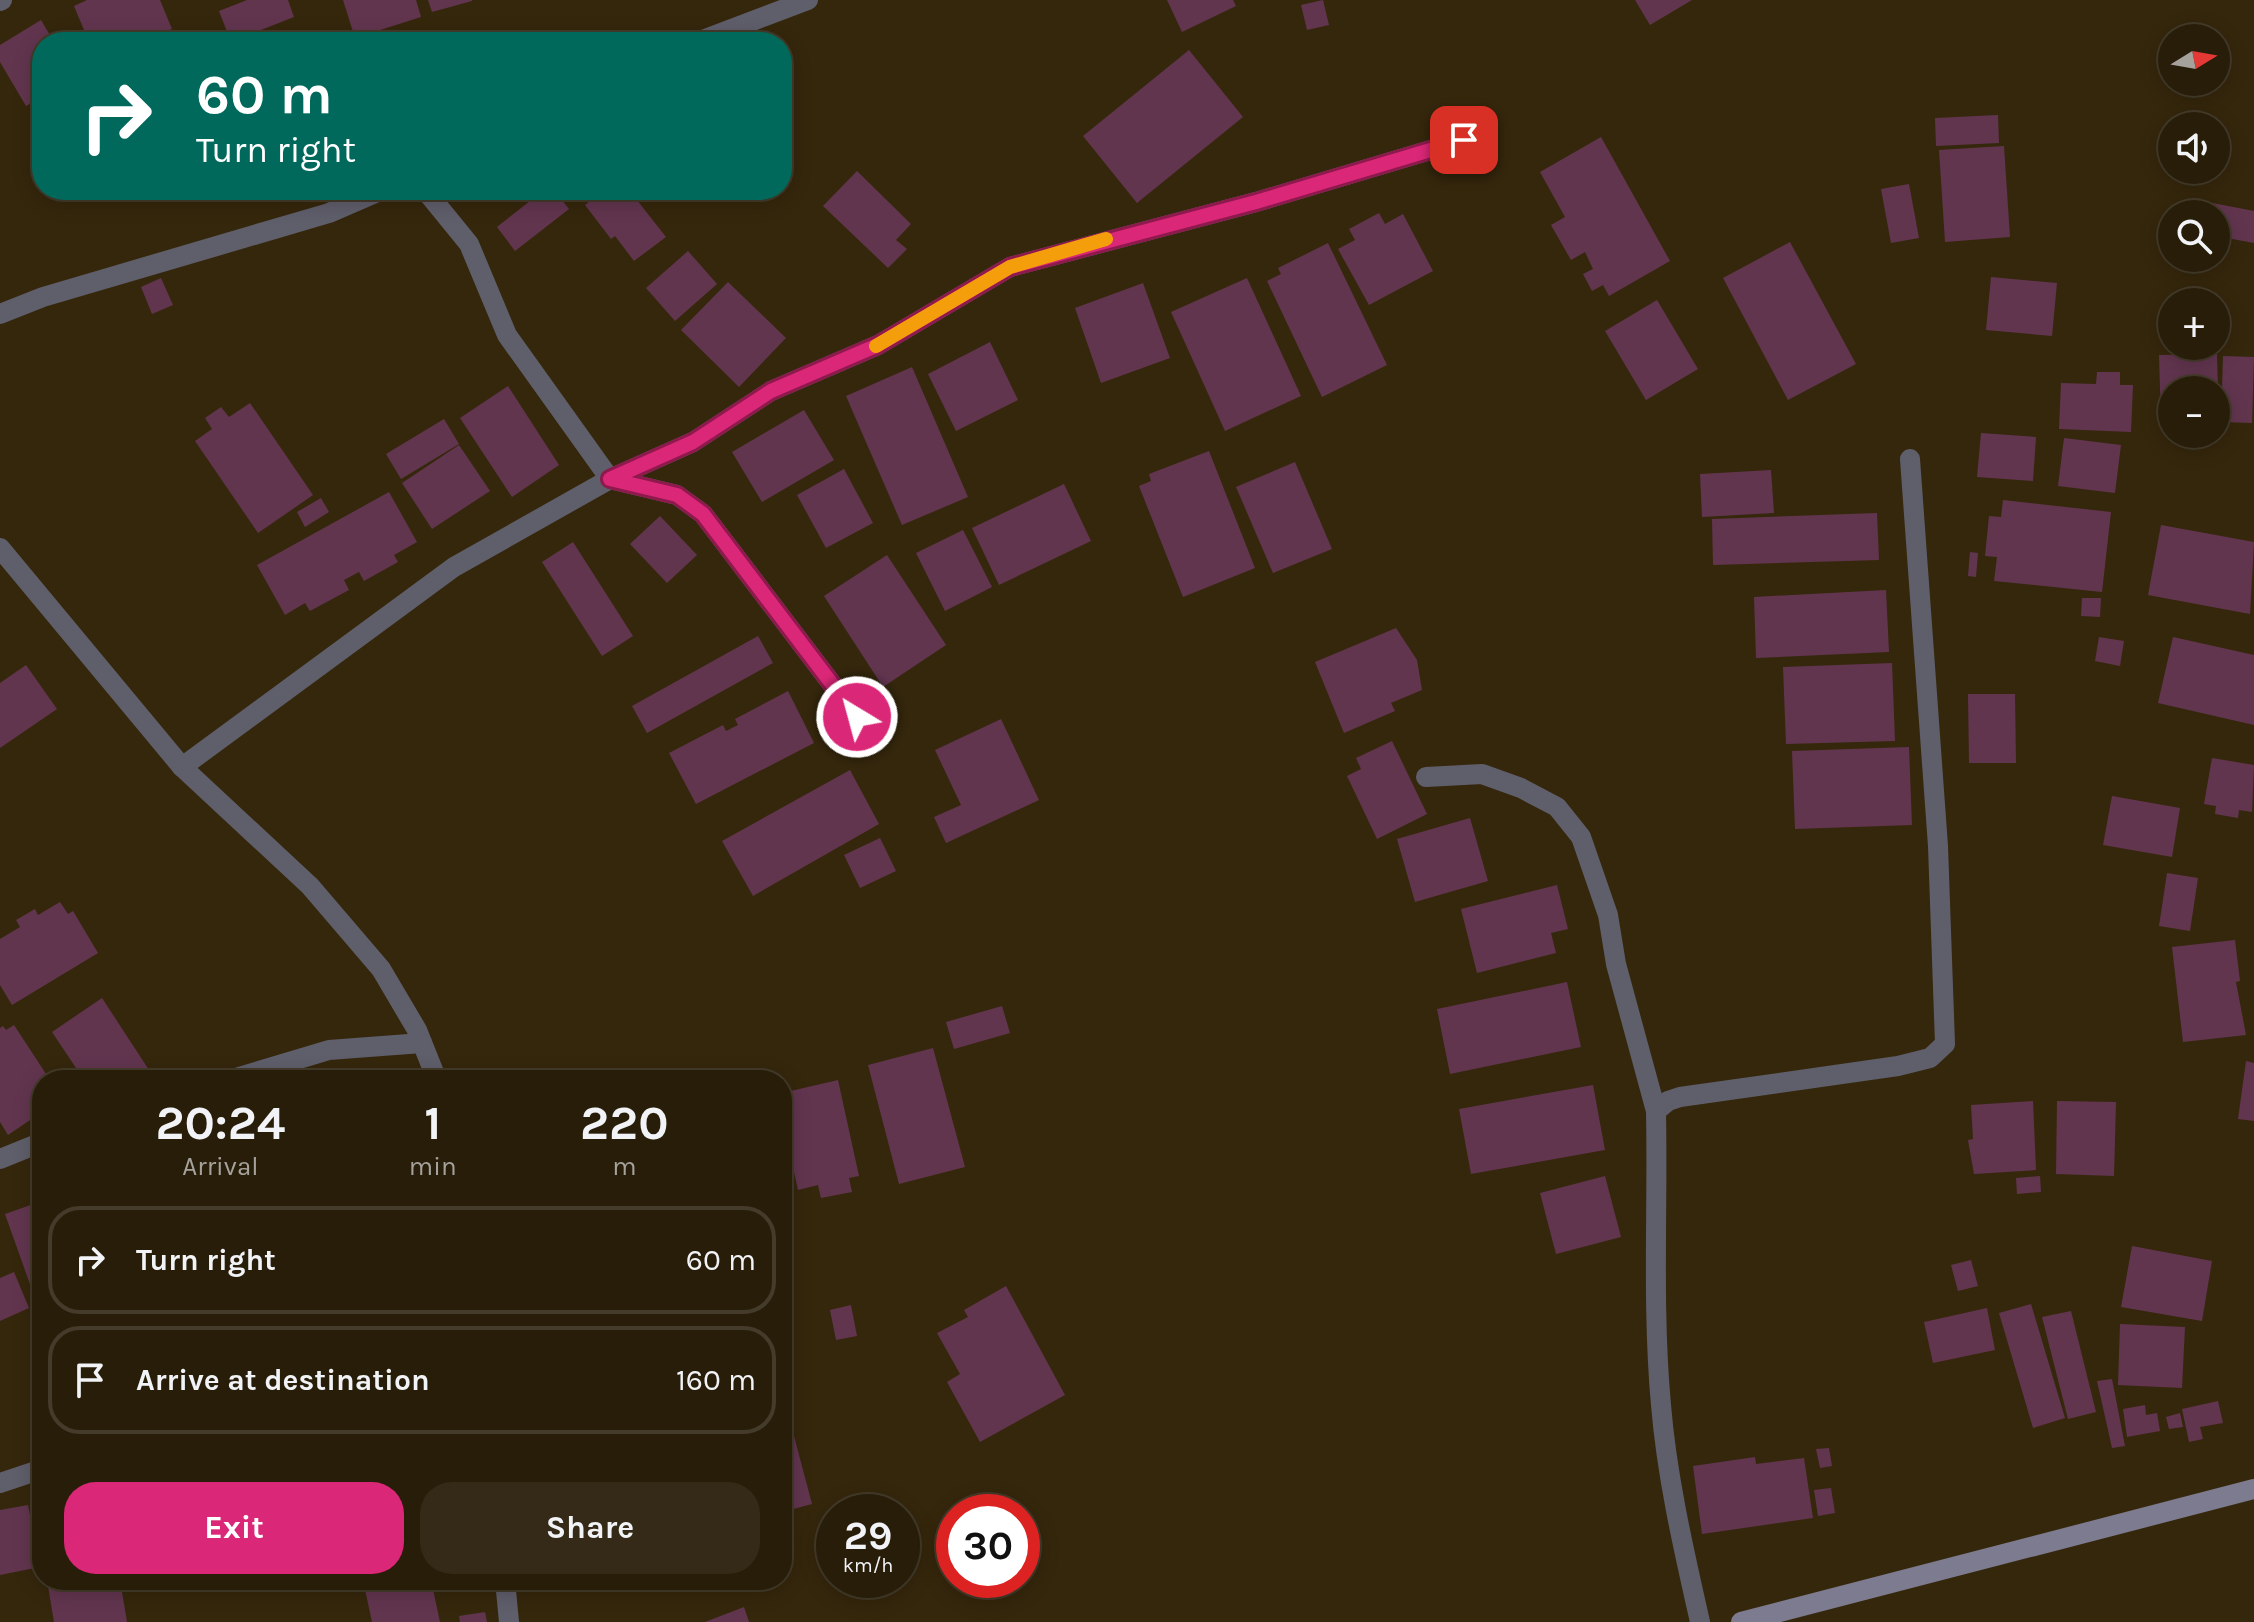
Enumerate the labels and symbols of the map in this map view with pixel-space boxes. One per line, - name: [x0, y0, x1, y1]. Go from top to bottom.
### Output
- north arrow: [2158, 24, 2230, 96]
- pin: [1430, 106, 1498, 174]
- position arrow: [815, 675, 899, 759]
- speed limit sign: 30: [936, 1494, 1040, 1598]

